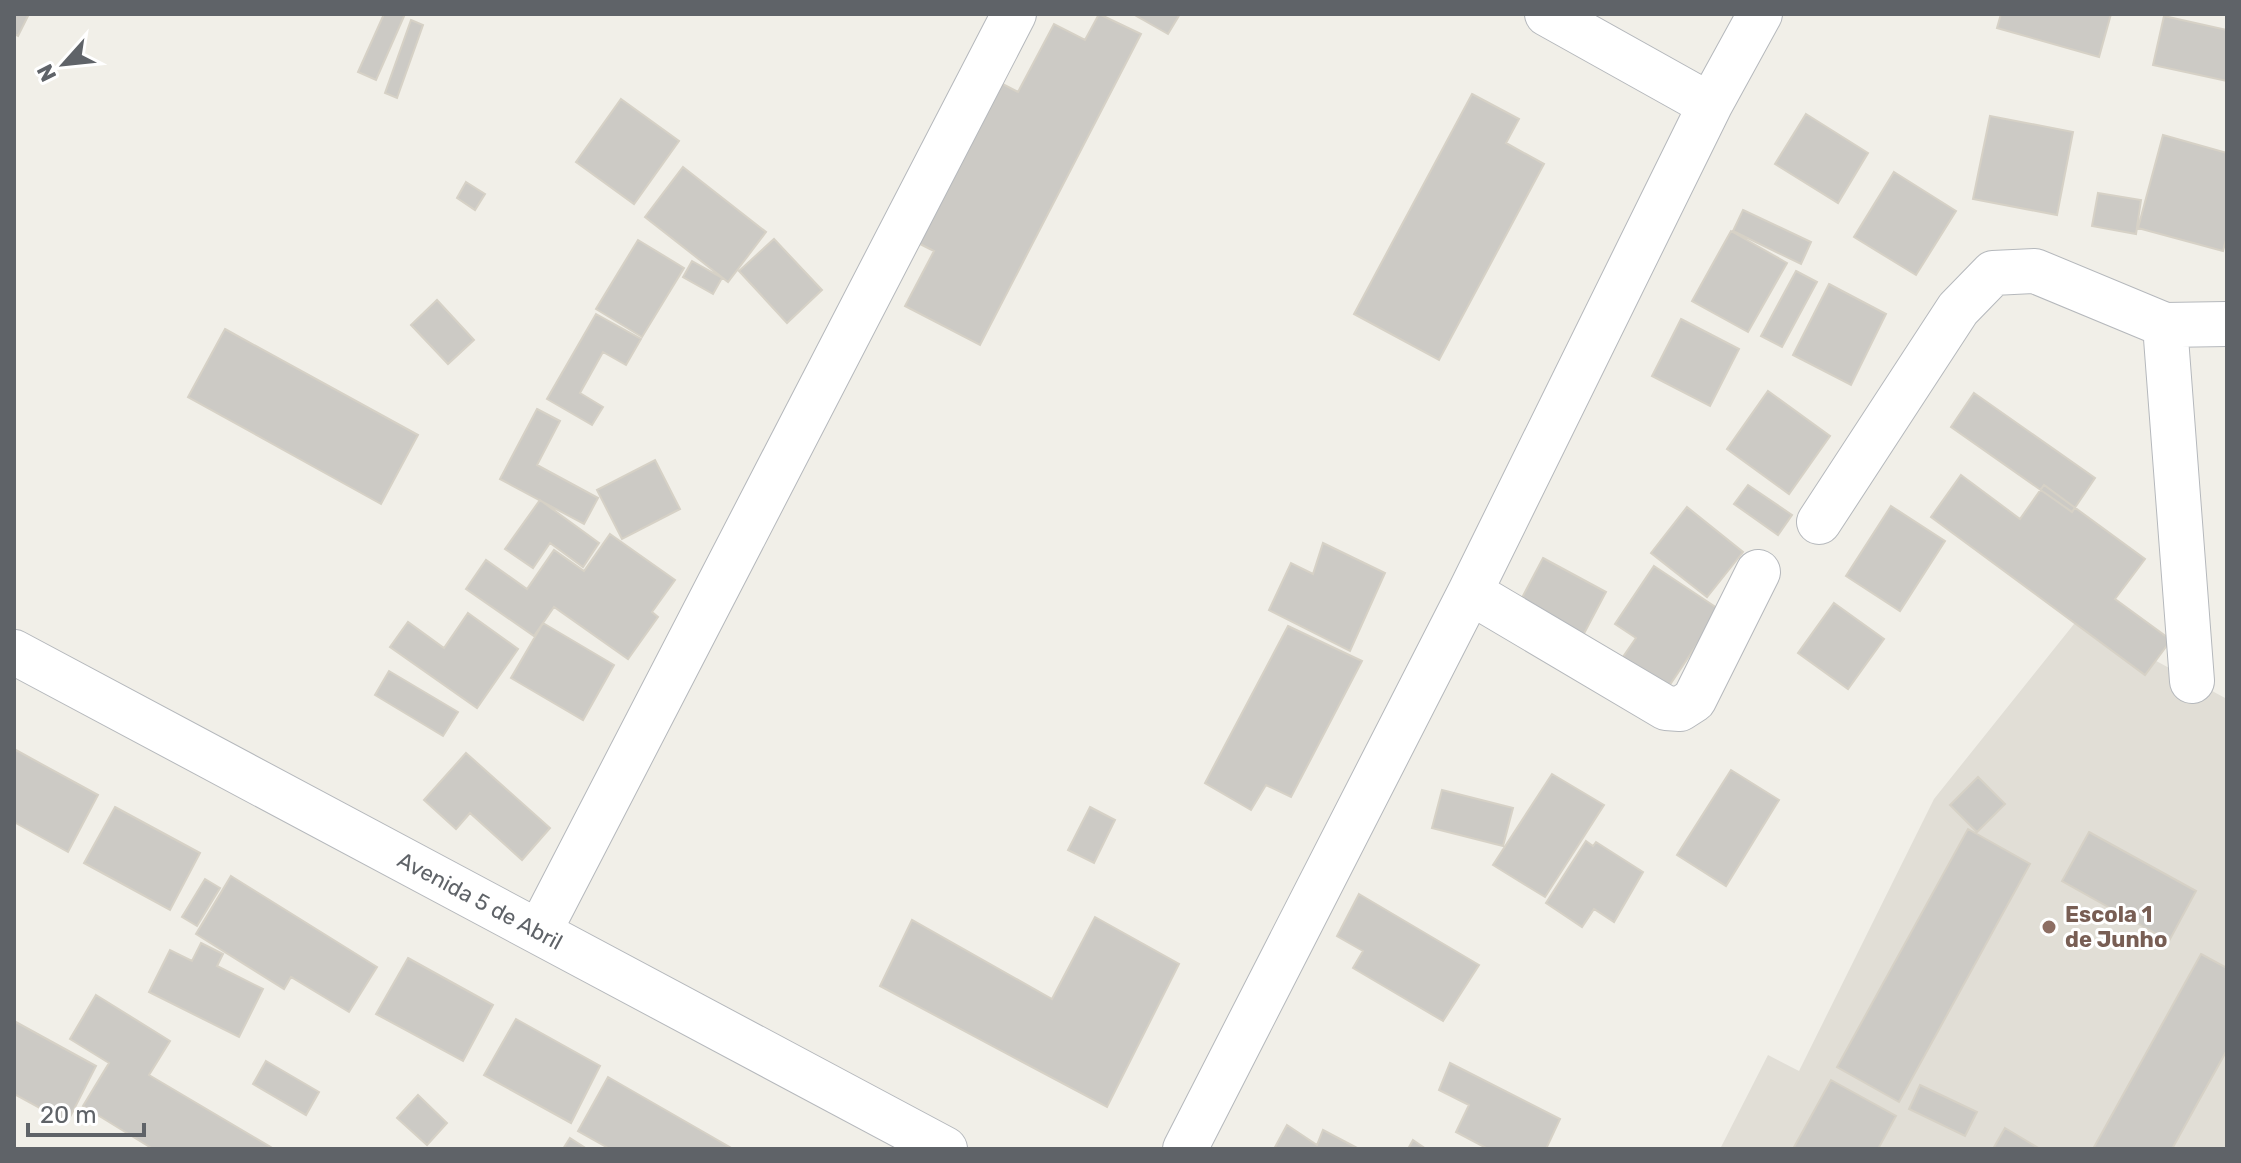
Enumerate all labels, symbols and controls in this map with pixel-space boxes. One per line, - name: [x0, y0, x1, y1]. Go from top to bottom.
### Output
- north arrow: [24, 24, 104, 104]
- text: N: [31, 60, 62, 86]
- street label: Avenida 5 de Abril: [393, 846, 567, 956]
- place label: Escola 1 de Junho: [2065, 901, 2167, 953]
- marker: Escola 1 de Junho: [2040, 918, 2058, 936]
- scale bar: [28, 1087, 144, 1137]
- text: 20 m: [40, 1101, 97, 1129]

